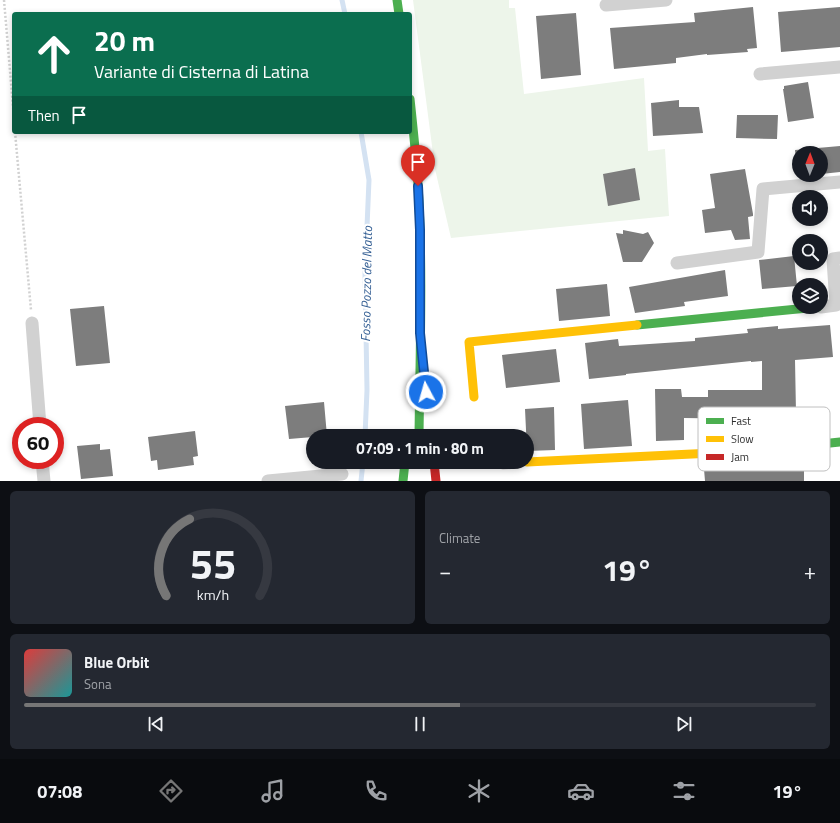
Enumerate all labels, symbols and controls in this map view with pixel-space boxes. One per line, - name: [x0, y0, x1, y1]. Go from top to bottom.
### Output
- text: 20 m: [94, 19, 155, 62]
- icon: ahead: [28, 28, 80, 80]
- text: Variante di Cisterna di Latina: [94, 58, 309, 85]
- text: Then: [28, 104, 60, 127]
- icon: arrive: [68, 104, 90, 126]
- pin: [401, 145, 435, 186]
- north arrow: [792, 146, 828, 182]
- map controls: [792, 146, 828, 314]
- icon: arrive: [407, 151, 429, 173]
- button: sound: [792, 190, 828, 226]
- water label: Fosso Pozzo del Matto: [355, 225, 377, 342]
- button: search: [792, 234, 828, 270]
- button: layers: [792, 278, 828, 314]
- position arrow: [405, 371, 447, 413]
- legend: [698, 407, 830, 471]
- text: Fast: [731, 413, 751, 429]
- speed limit sign: 60: [12, 417, 64, 469]
- text: Slow: [731, 431, 754, 447]
- text: 07:09 · 1 min · 80 m: [356, 437, 484, 460]
- text: Jam: [731, 449, 749, 465]
- text: Climate: [439, 528, 480, 548]
- text: 55: [189, 531, 236, 594]
- text: 19°: [602, 547, 653, 593]
- text: −: [439, 554, 451, 588]
- text: +: [804, 554, 816, 588]
- text: km/h: [196, 583, 229, 605]
- text: Blue Orbit: [84, 651, 149, 674]
- text: Sona: [84, 674, 111, 694]
- icon: previous: [145, 713, 167, 735]
- icon: pause: [409, 713, 431, 735]
- icon: next: [673, 713, 695, 735]
- icon: directions: [157, 777, 185, 805]
- icon: music: [259, 777, 287, 805]
- icon: phone: [362, 777, 390, 805]
- icon: climate: [465, 777, 493, 805]
- icon: car: [567, 777, 595, 805]
- icon: filters: [670, 777, 698, 805]
- text: 07:08: [37, 778, 82, 805]
- text: 19°: [772, 778, 803, 805]

